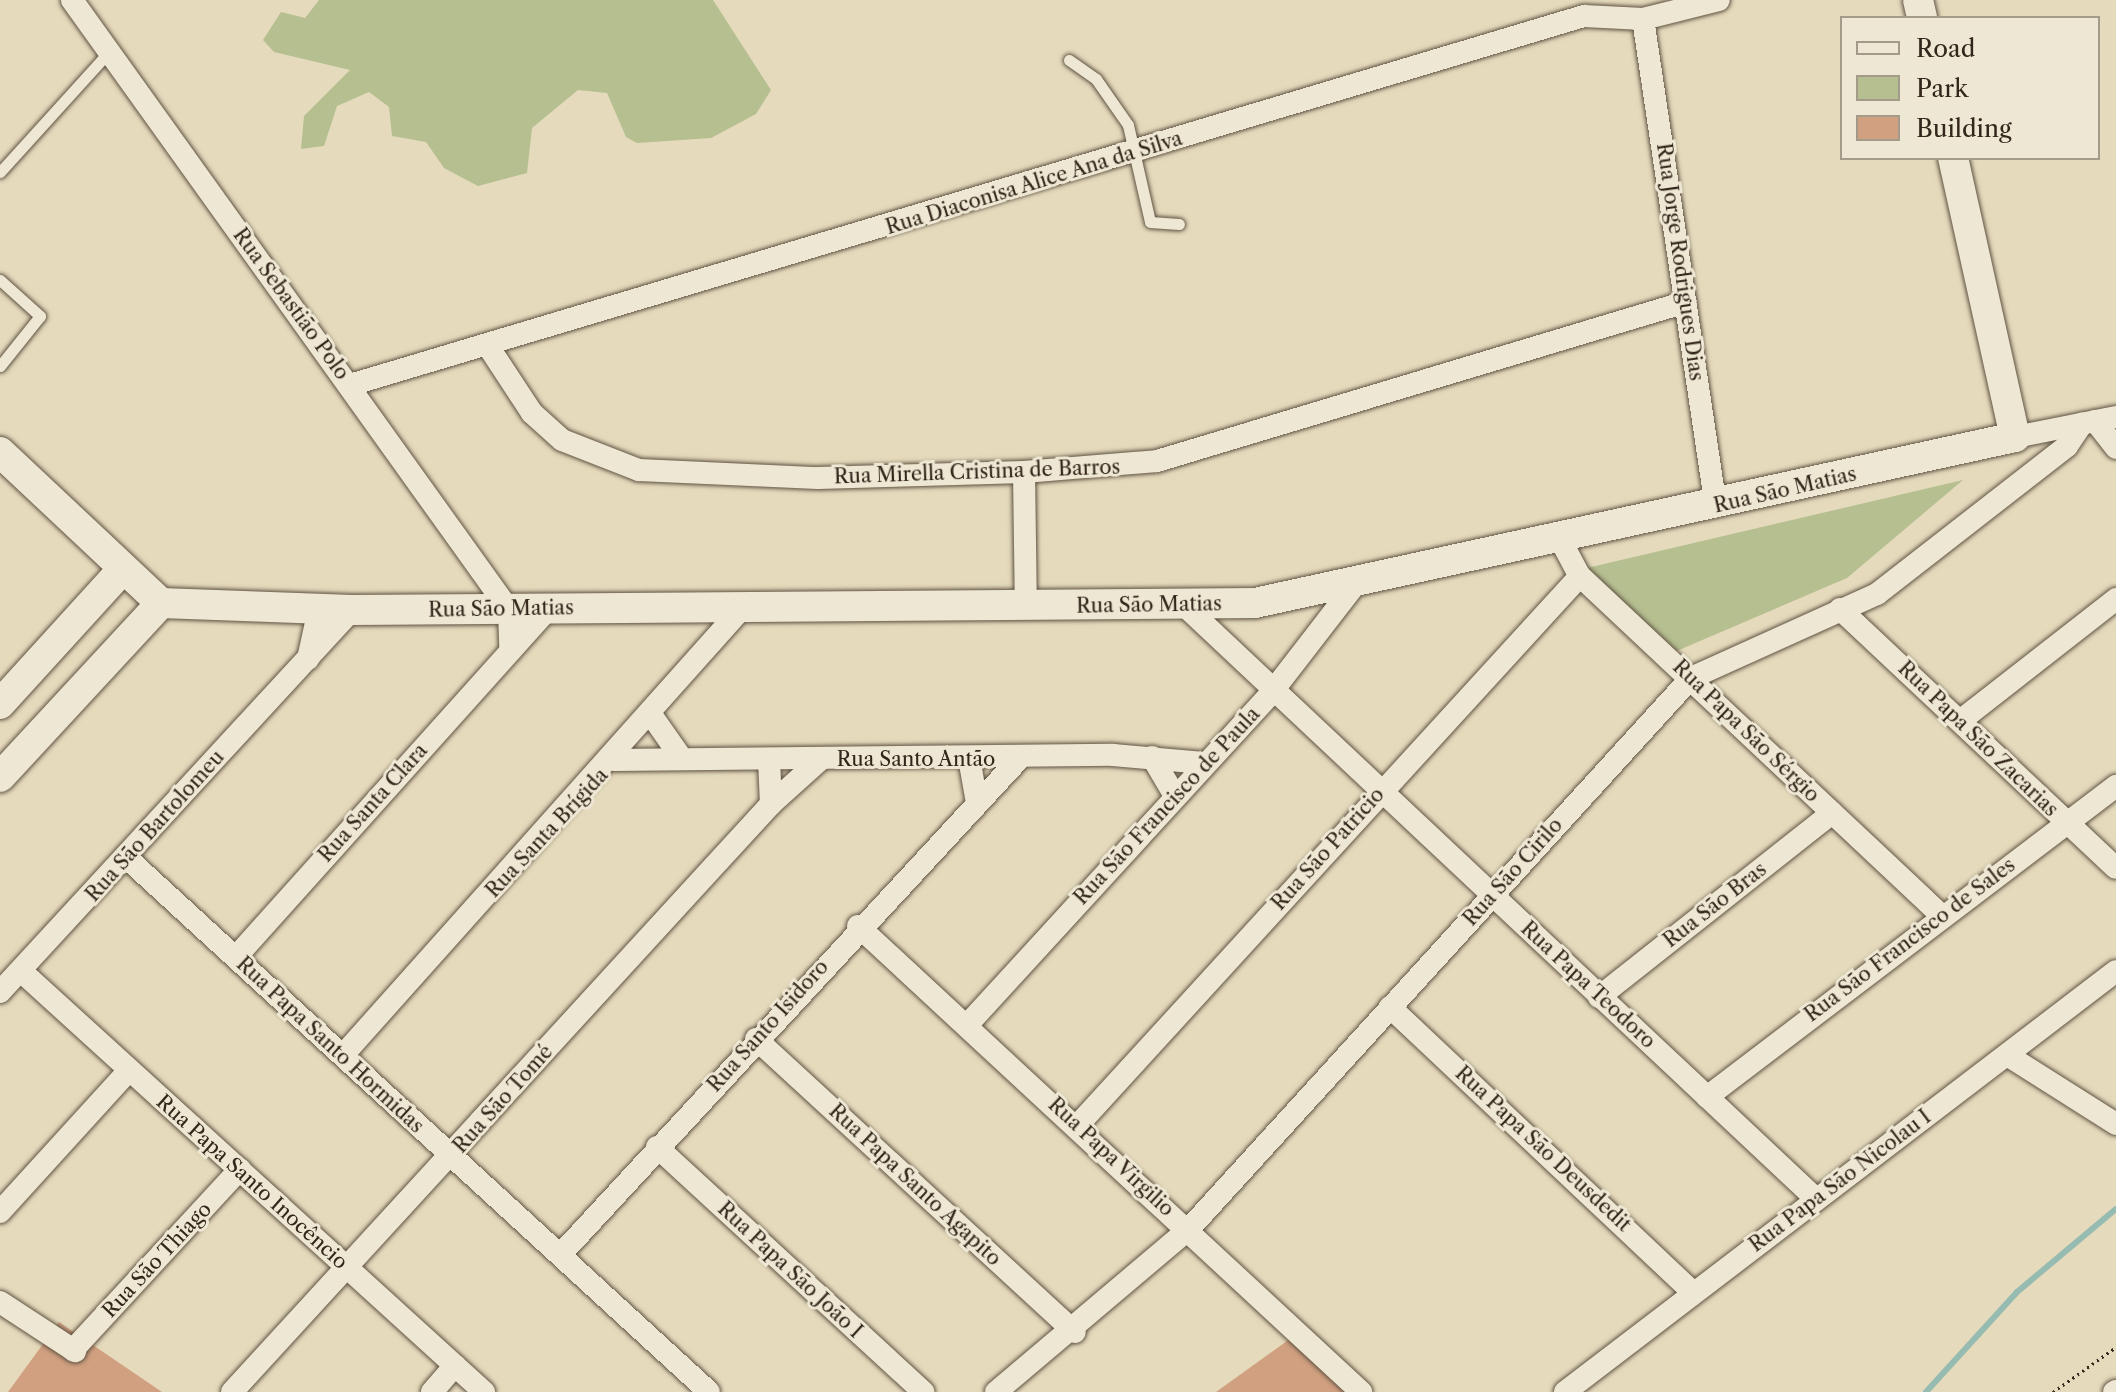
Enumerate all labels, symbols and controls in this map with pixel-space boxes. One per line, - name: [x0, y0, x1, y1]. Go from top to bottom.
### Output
- legend: [1840, 16, 2100, 160]
- text: Road: [1916, 34, 1975, 63]
- text: Park: [1916, 74, 1968, 103]
- text: Building: [1916, 114, 2012, 143]
- street label: Rua Diaconisa Alice Ana da Silva: [882, 126, 1186, 240]
- street label: Rua Jorge Rodrigues Dias: [1651, 141, 1709, 383]
- street label: Rua Sebastião Polo: [228, 223, 354, 385]
- street label: Rua Mirella Cristina de Barros: [833, 455, 1121, 489]
- street label: Rua São Matias: [1711, 462, 1859, 518]
- street label: Rua São Matias: [1076, 592, 1222, 618]
- street label: Rua São Matias: [428, 596, 574, 622]
- street label: Rua Papa São Sérgio: [1668, 655, 1824, 807]
- street label: Rua Papa São Zacarias: [1893, 656, 2063, 822]
- street label: Rua São Francisco de Paula: [1069, 702, 1265, 910]
- street label: Rua Santa Clara: [313, 739, 433, 867]
- street label: Rua São Bartolomeu: [81, 745, 229, 907]
- street label: Rua Santo Antão: [836, 747, 996, 771]
- street label: Rua Santa Brígida: [481, 763, 613, 903]
- street label: Rua São Patricio: [1267, 783, 1389, 915]
- street label: Rua São Cirilo: [1458, 813, 1568, 931]
- street label: Rua São Francisco de Sales: [1800, 853, 2020, 1027]
- street label: Rua São Bras: [1659, 857, 1771, 953]
- street label: Rua Papa Teodoro: [1515, 916, 1661, 1054]
- street label: Rua Papa Santo Hormidas: [231, 952, 429, 1138]
- street label: Rua Santo Isidoro: [702, 955, 834, 1097]
- street label: Rua São Tomé: [448, 1040, 558, 1158]
- street label: Rua Papa São Deusdedit: [1450, 1061, 1636, 1237]
- street label: Rua Papa Santo Inocêncio: [151, 1090, 353, 1274]
- street label: Rua Papa Virgilio: [1043, 1092, 1179, 1222]
- street label: Rua Papa Santo Agapito: [824, 1099, 1006, 1271]
- street label: Rua Papa São Nicolau I: [1744, 1105, 1936, 1257]
- street label: Rua São Thiago: [97, 1197, 217, 1323]
- street label: Rua Papa São João I: [713, 1197, 867, 1343]

